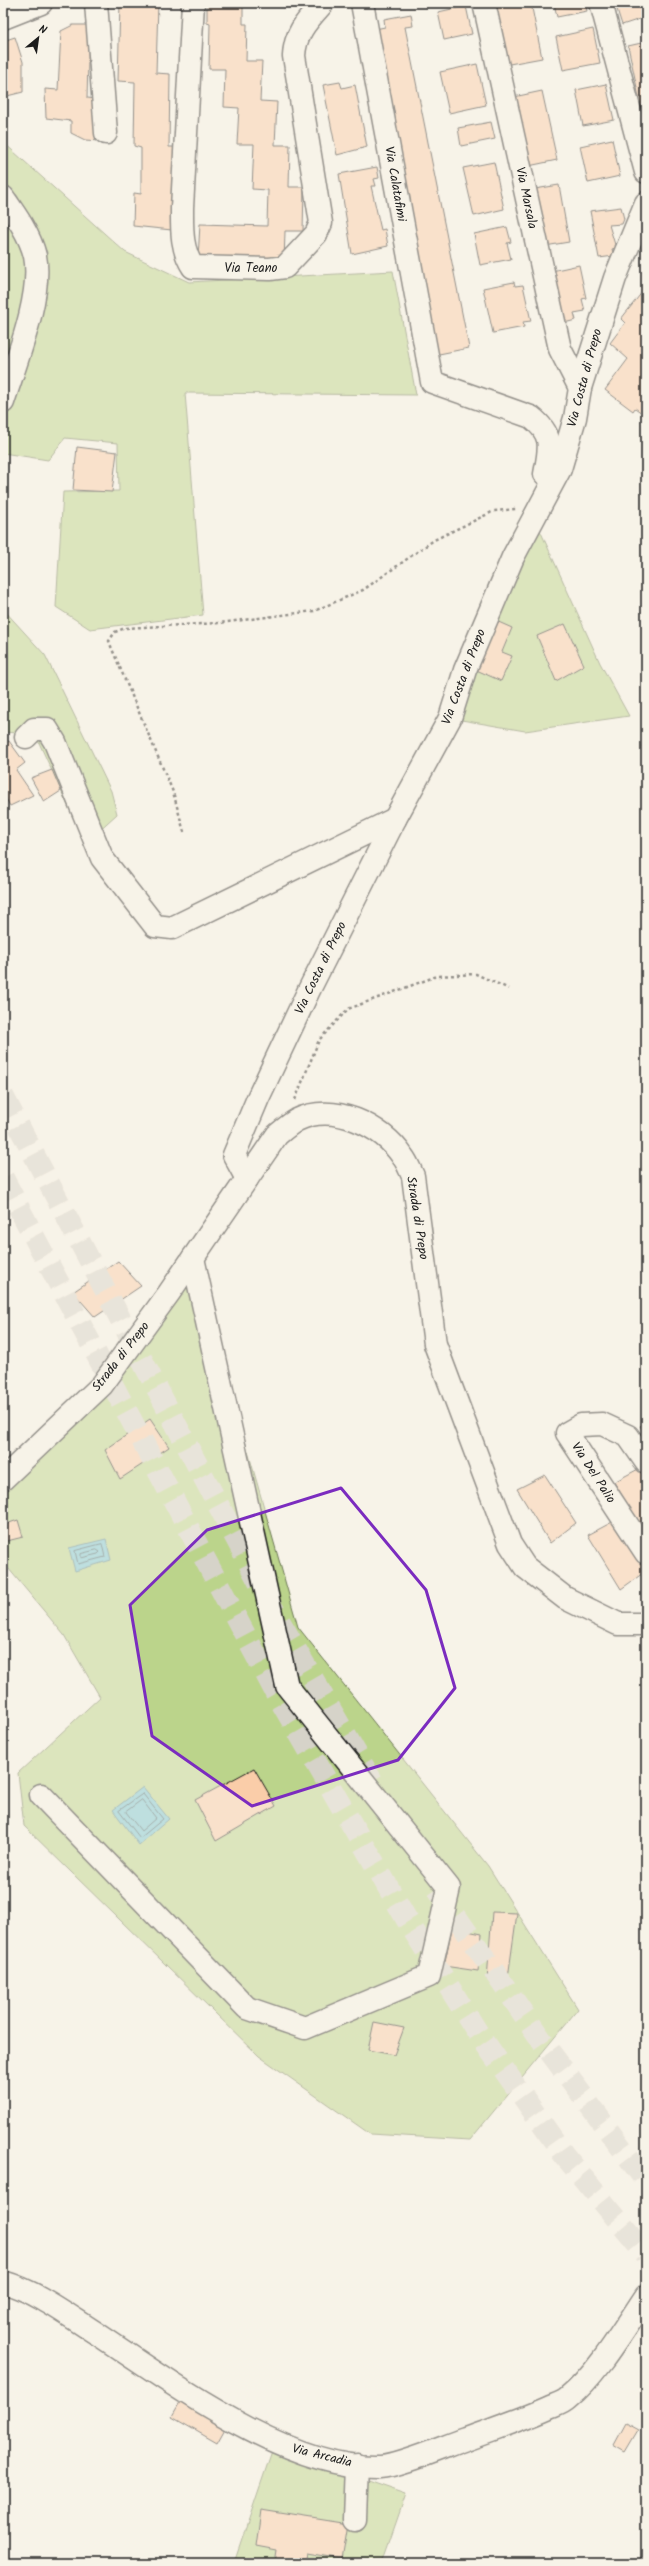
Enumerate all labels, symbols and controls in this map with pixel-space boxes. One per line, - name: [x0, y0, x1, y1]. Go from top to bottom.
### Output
- north arrow: [18, 18, 58, 58]
- text: N: [35, 21, 50, 40]
- street label: Via Calatafimi: [378, 145, 412, 224]
- street label: Via Marsala: [509, 165, 543, 231]
- street label: Via Teano: [224, 258, 278, 279]
- street label: Via Costa di Prepo: [562, 326, 608, 429]
- street label: Via Costa di Prepo: [436, 626, 492, 728]
- street label: Via Costa di Prepo: [289, 918, 353, 1018]
- street label: Strada di Prepo: [400, 1175, 434, 1261]
- street label: Strada di Prepo: [87, 1317, 155, 1397]
- street label: Via Del Palio: [565, 1438, 621, 1508]
- street label: Via Arcadia: [290, 2438, 354, 2474]

